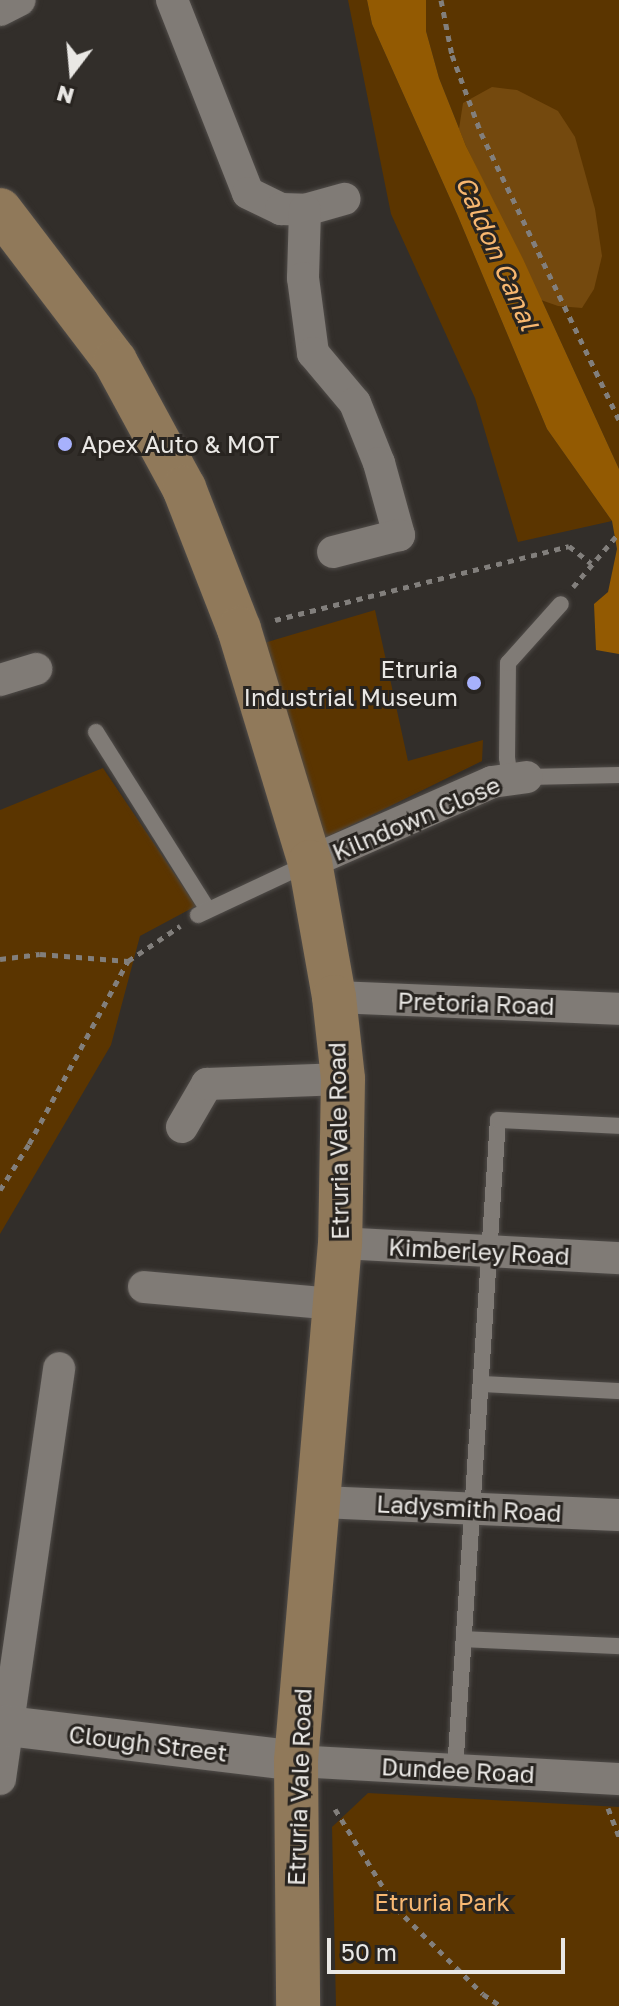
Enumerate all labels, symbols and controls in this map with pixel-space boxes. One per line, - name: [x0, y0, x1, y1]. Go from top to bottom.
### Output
- north arrow: [32, 32, 112, 112]
- text: N: [53, 80, 77, 111]
- water label: Caldon Canal: [449, 171, 545, 335]
- place label: Apex Auto & MOT: [81, 430, 279, 458]
- marker: Apex Auto & MOT: [56, 435, 74, 453]
- place label: Etruria Industrial Museum: [244, 655, 458, 711]
- marker: Etruria Industrial Museum: [465, 674, 483, 692]
- street label: Kilndown Close: [328, 770, 504, 866]
- street label: Pretoria Road: [397, 986, 555, 1020]
- street label: Etruria Vale Road: [322, 1042, 354, 1240]
- street label: Kimberley Road: [388, 1232, 570, 1270]
- street label: Ladysmith Road: [376, 1489, 562, 1527]
- street label: Etruria Vale Road: [281, 1688, 317, 1886]
- street label: Clough Street: [67, 1719, 229, 1767]
- street label: Dundee Road: [381, 1752, 535, 1788]
- park label: Etruria Park: [374, 1888, 510, 1916]
- scale bar: [331, 1922, 569, 1972]
- text: 50 m: [341, 1937, 397, 1966]

